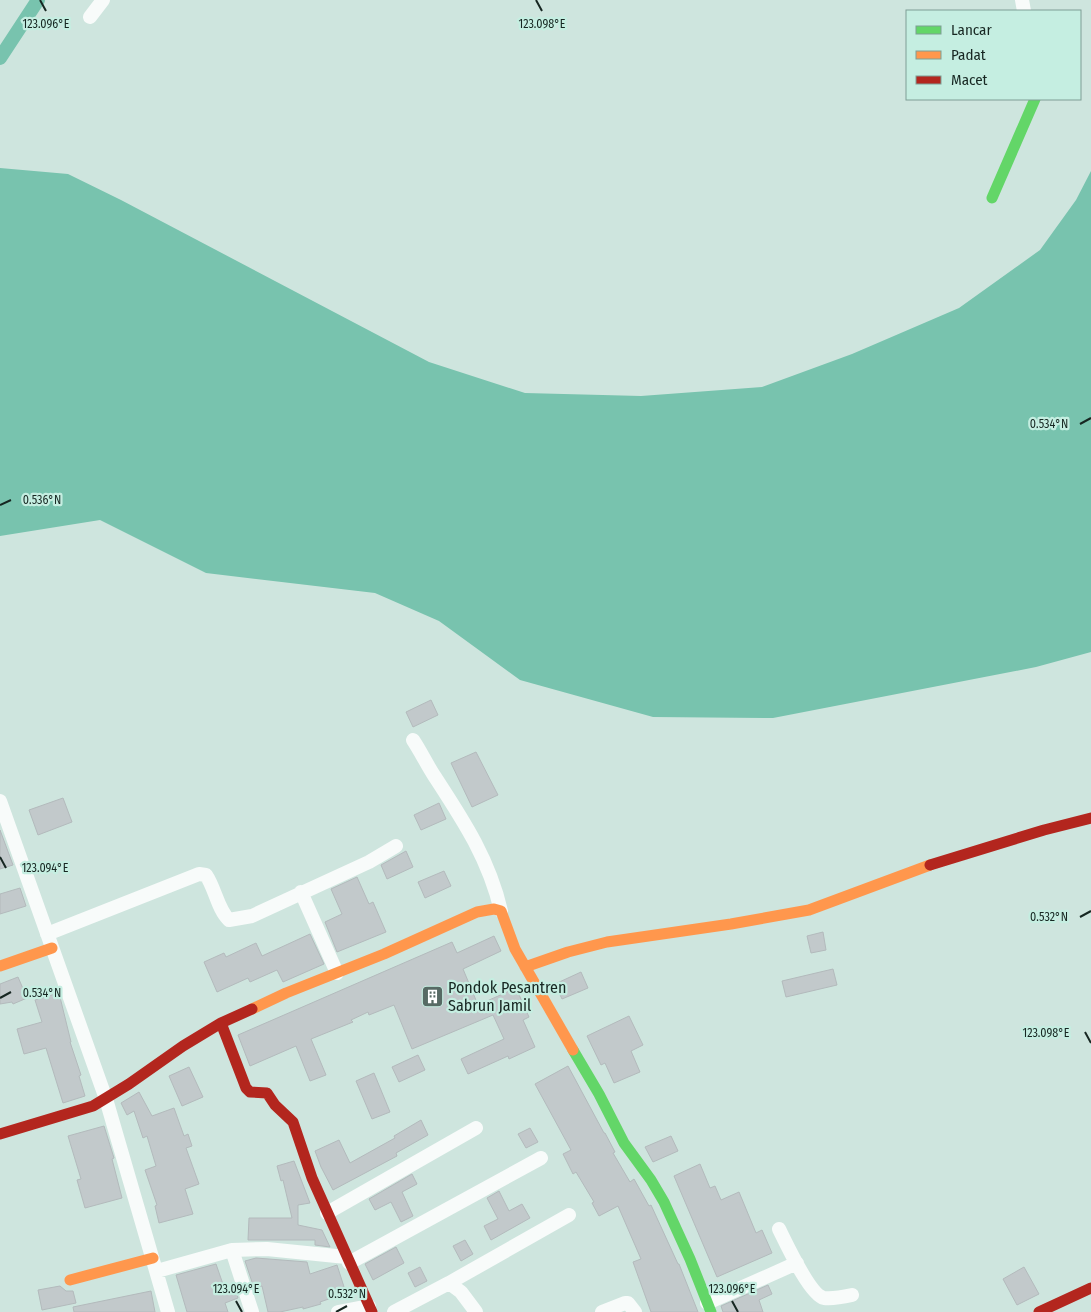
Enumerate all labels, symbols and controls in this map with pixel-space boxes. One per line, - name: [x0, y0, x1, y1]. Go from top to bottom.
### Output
- legend: [906, 10, 1081, 100]
- text: 123.096°E: [23, 17, 70, 31]
- text: 123.098°E: [518, 17, 566, 31]
- text: Lancar: [951, 21, 992, 39]
- text: Padat: [951, 46, 986, 64]
- text: Macet: [951, 71, 988, 89]
- text: 0.534°N: [1030, 417, 1068, 431]
- text: 0.536°N: [23, 493, 61, 507]
- text: 123.094°E: [22, 861, 69, 875]
- text: 0.532°N: [1030, 910, 1068, 924]
- place label: Pondok Pesantren Sabrun Jamil: [448, 978, 566, 1015]
- building icon: Pondok Pesantren Sabrun Jamil: [420, 984, 444, 1008]
- text: 0.534°N: [23, 986, 61, 1000]
- text: 123.098°E: [1022, 1026, 1070, 1040]
- text: 123.094°E: [213, 1282, 260, 1296]
- text: 123.096°E: [709, 1282, 756, 1296]
- text: 0.532°N: [328, 1287, 366, 1301]

